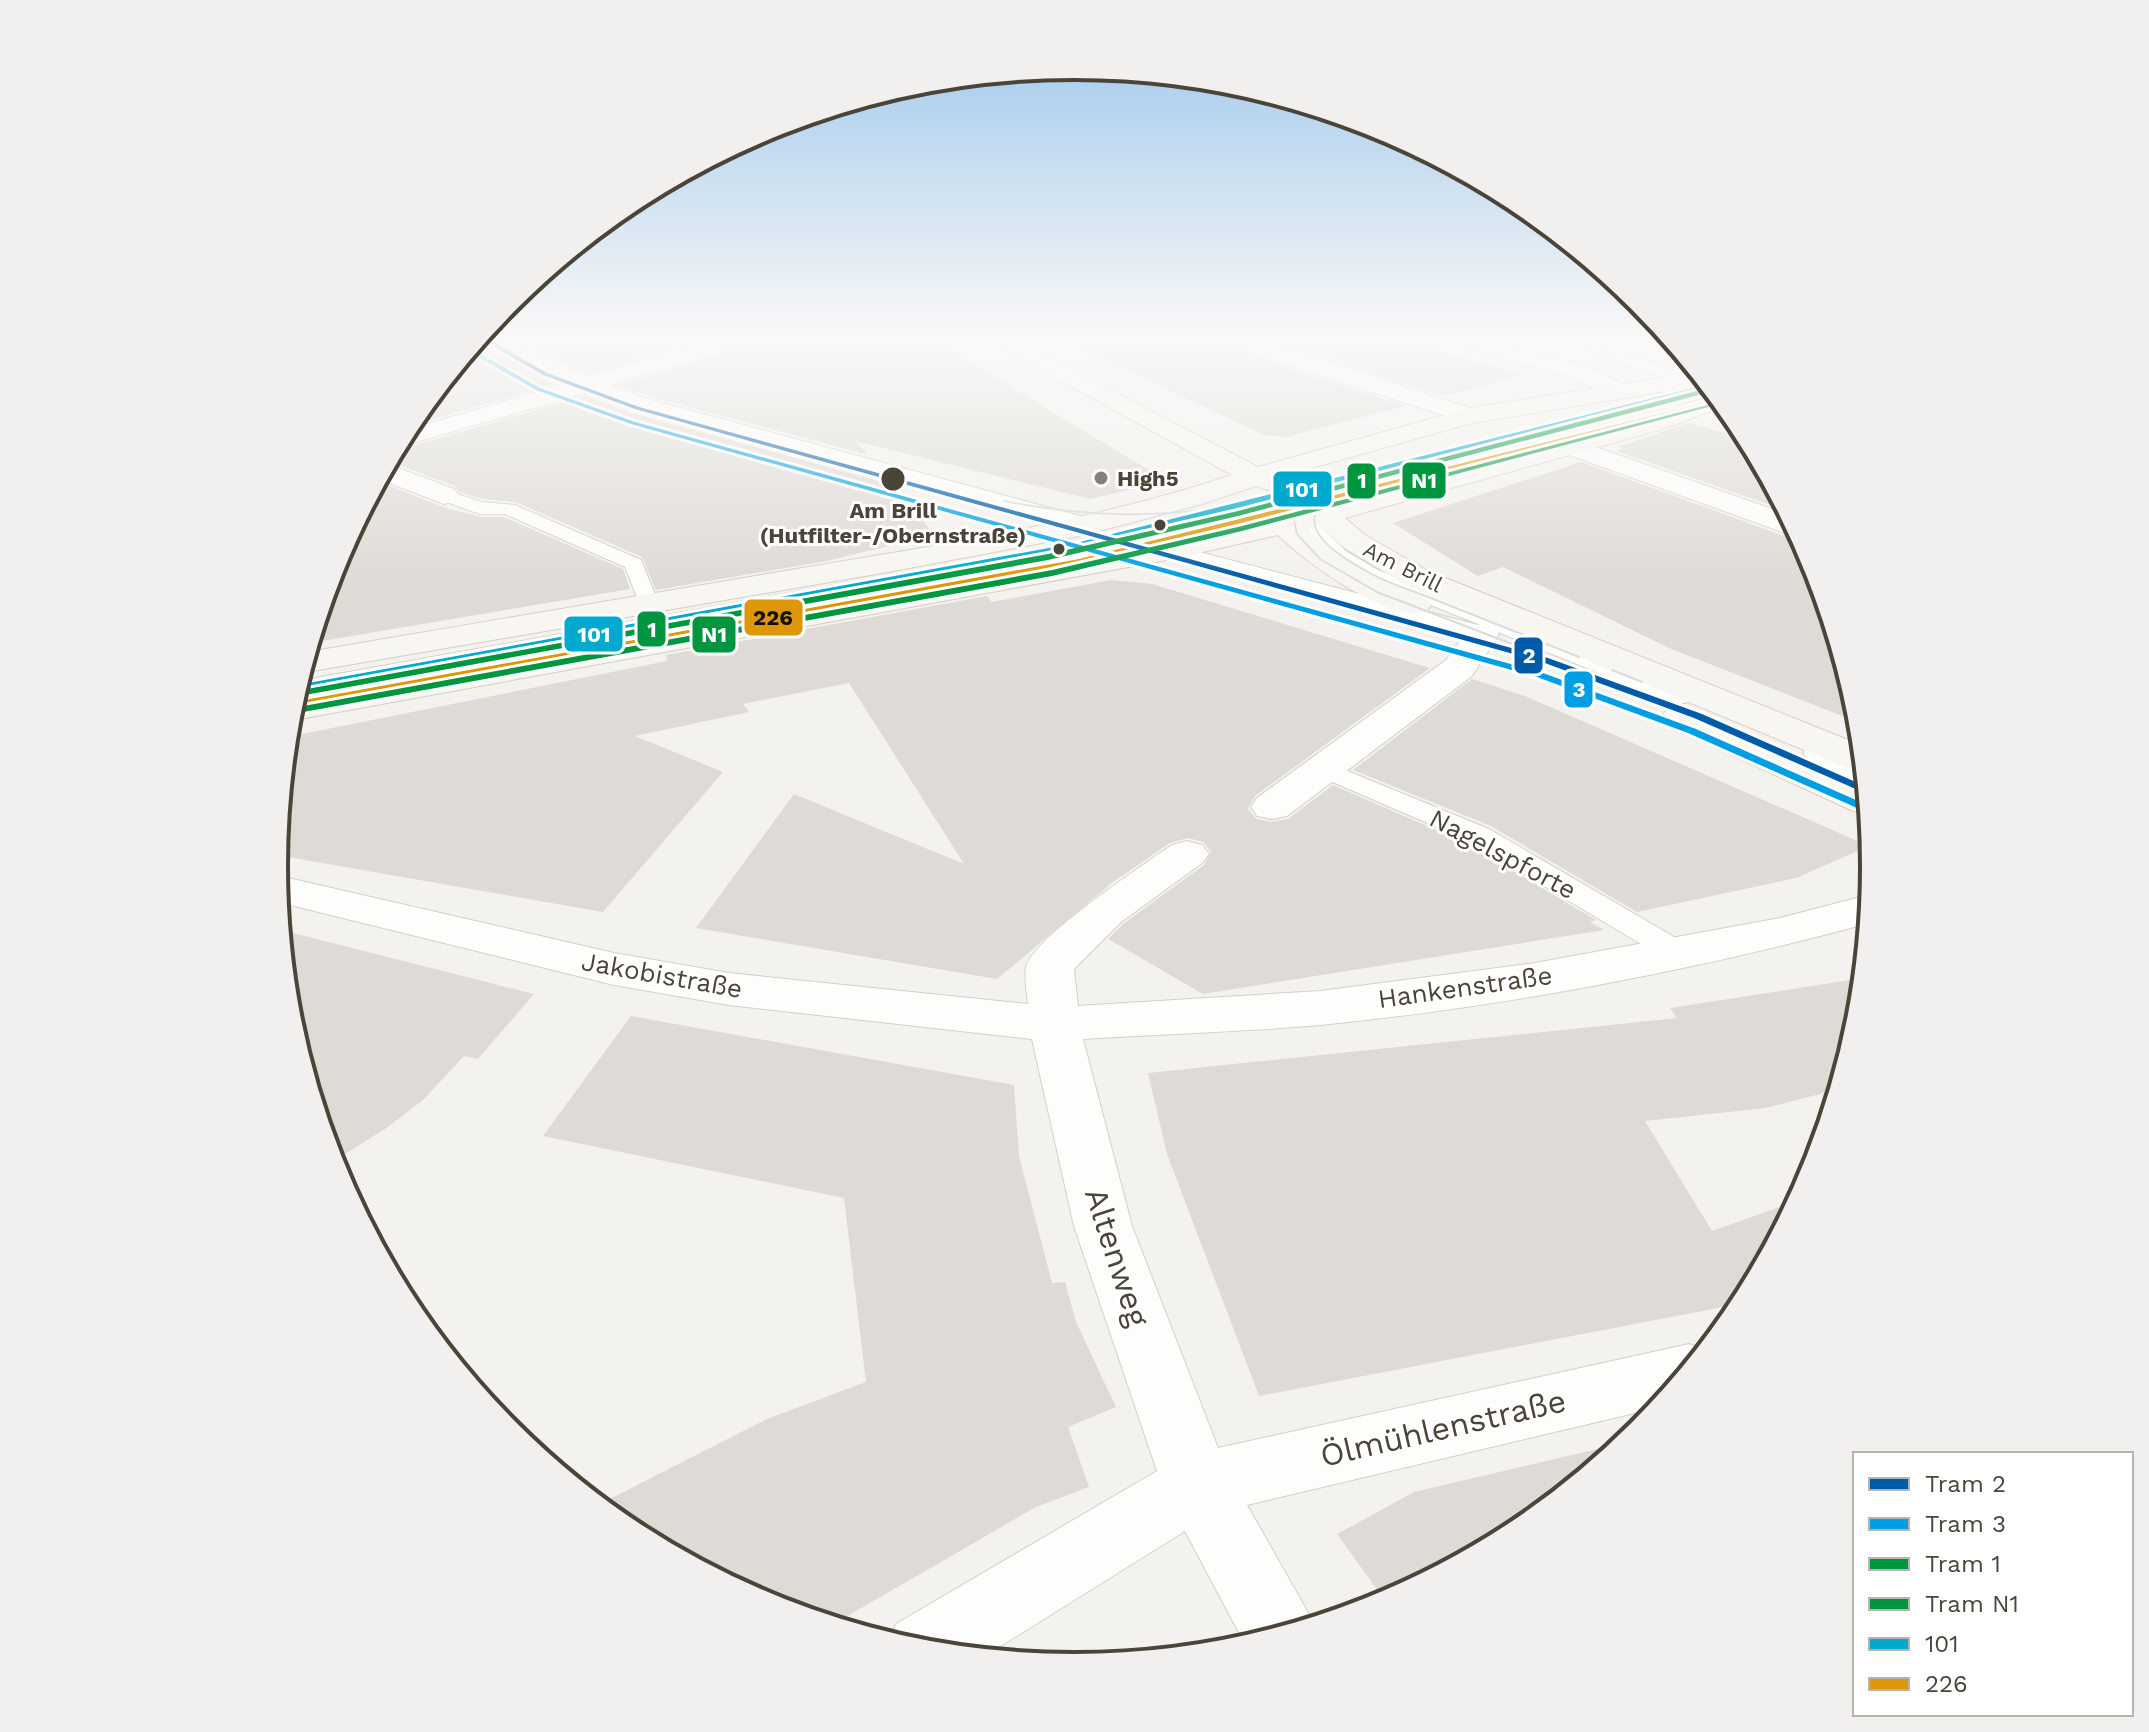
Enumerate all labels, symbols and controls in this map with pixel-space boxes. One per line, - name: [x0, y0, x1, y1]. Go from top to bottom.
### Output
- line badge: N1: [1401, 461, 1447, 500]
- line badge: 1: [1346, 462, 1377, 500]
- marker: Am Brill (Hutfilter-/Obernstraße): [879, 465, 907, 493]
- place label: High5: [1117, 466, 1179, 491]
- text: 1: [1357, 468, 1367, 493]
- text: N1: [1411, 468, 1437, 493]
- marker: High5: [1092, 469, 1110, 487]
- line badge: 101: [1272, 470, 1333, 508]
- text: 101: [1285, 477, 1319, 502]
- place label: Am Brill (Hutfilter-/Obernstraße): [760, 498, 1026, 548]
- unlabelled marker: [1152, 517, 1168, 533]
- street label: Am Brill: [1359, 536, 1447, 598]
- unlabelled marker: [1051, 541, 1067, 557]
- line badge: 226: [743, 598, 804, 637]
- text: 226: [753, 605, 793, 630]
- line badge: 1: [636, 610, 667, 648]
- line badge: 101: [563, 615, 624, 653]
- line badge: N1: [691, 615, 737, 654]
- text: 1: [647, 617, 657, 642]
- text: 101: [577, 622, 611, 647]
- text: N1: [701, 622, 727, 647]
- line badge: 2: [1513, 636, 1544, 675]
- text: 2: [1522, 643, 1536, 668]
- line badge: 3: [1563, 670, 1594, 709]
- text: 3: [1572, 677, 1586, 702]
- street label: Nagelspforte: [1425, 803, 1581, 905]
- street label: Jakobistraße: [579, 946, 745, 1004]
- street label: Hankenstraße: [1376, 960, 1554, 1014]
- street label: Altenweg: [1077, 1183, 1158, 1332]
- street label: Ölmühlenstraße: [1316, 1381, 1570, 1475]
- legend: [1853, 1452, 2133, 1716]
- text: Tram 2: [1925, 1470, 2006, 1498]
- text: Tram 3: [1925, 1510, 2006, 1538]
- text: Tram 1: [1925, 1550, 2001, 1578]
- text: Tram N1: [1925, 1590, 2019, 1618]
- text: 101: [1925, 1630, 1959, 1658]
- text: 226: [1925, 1670, 1968, 1698]

